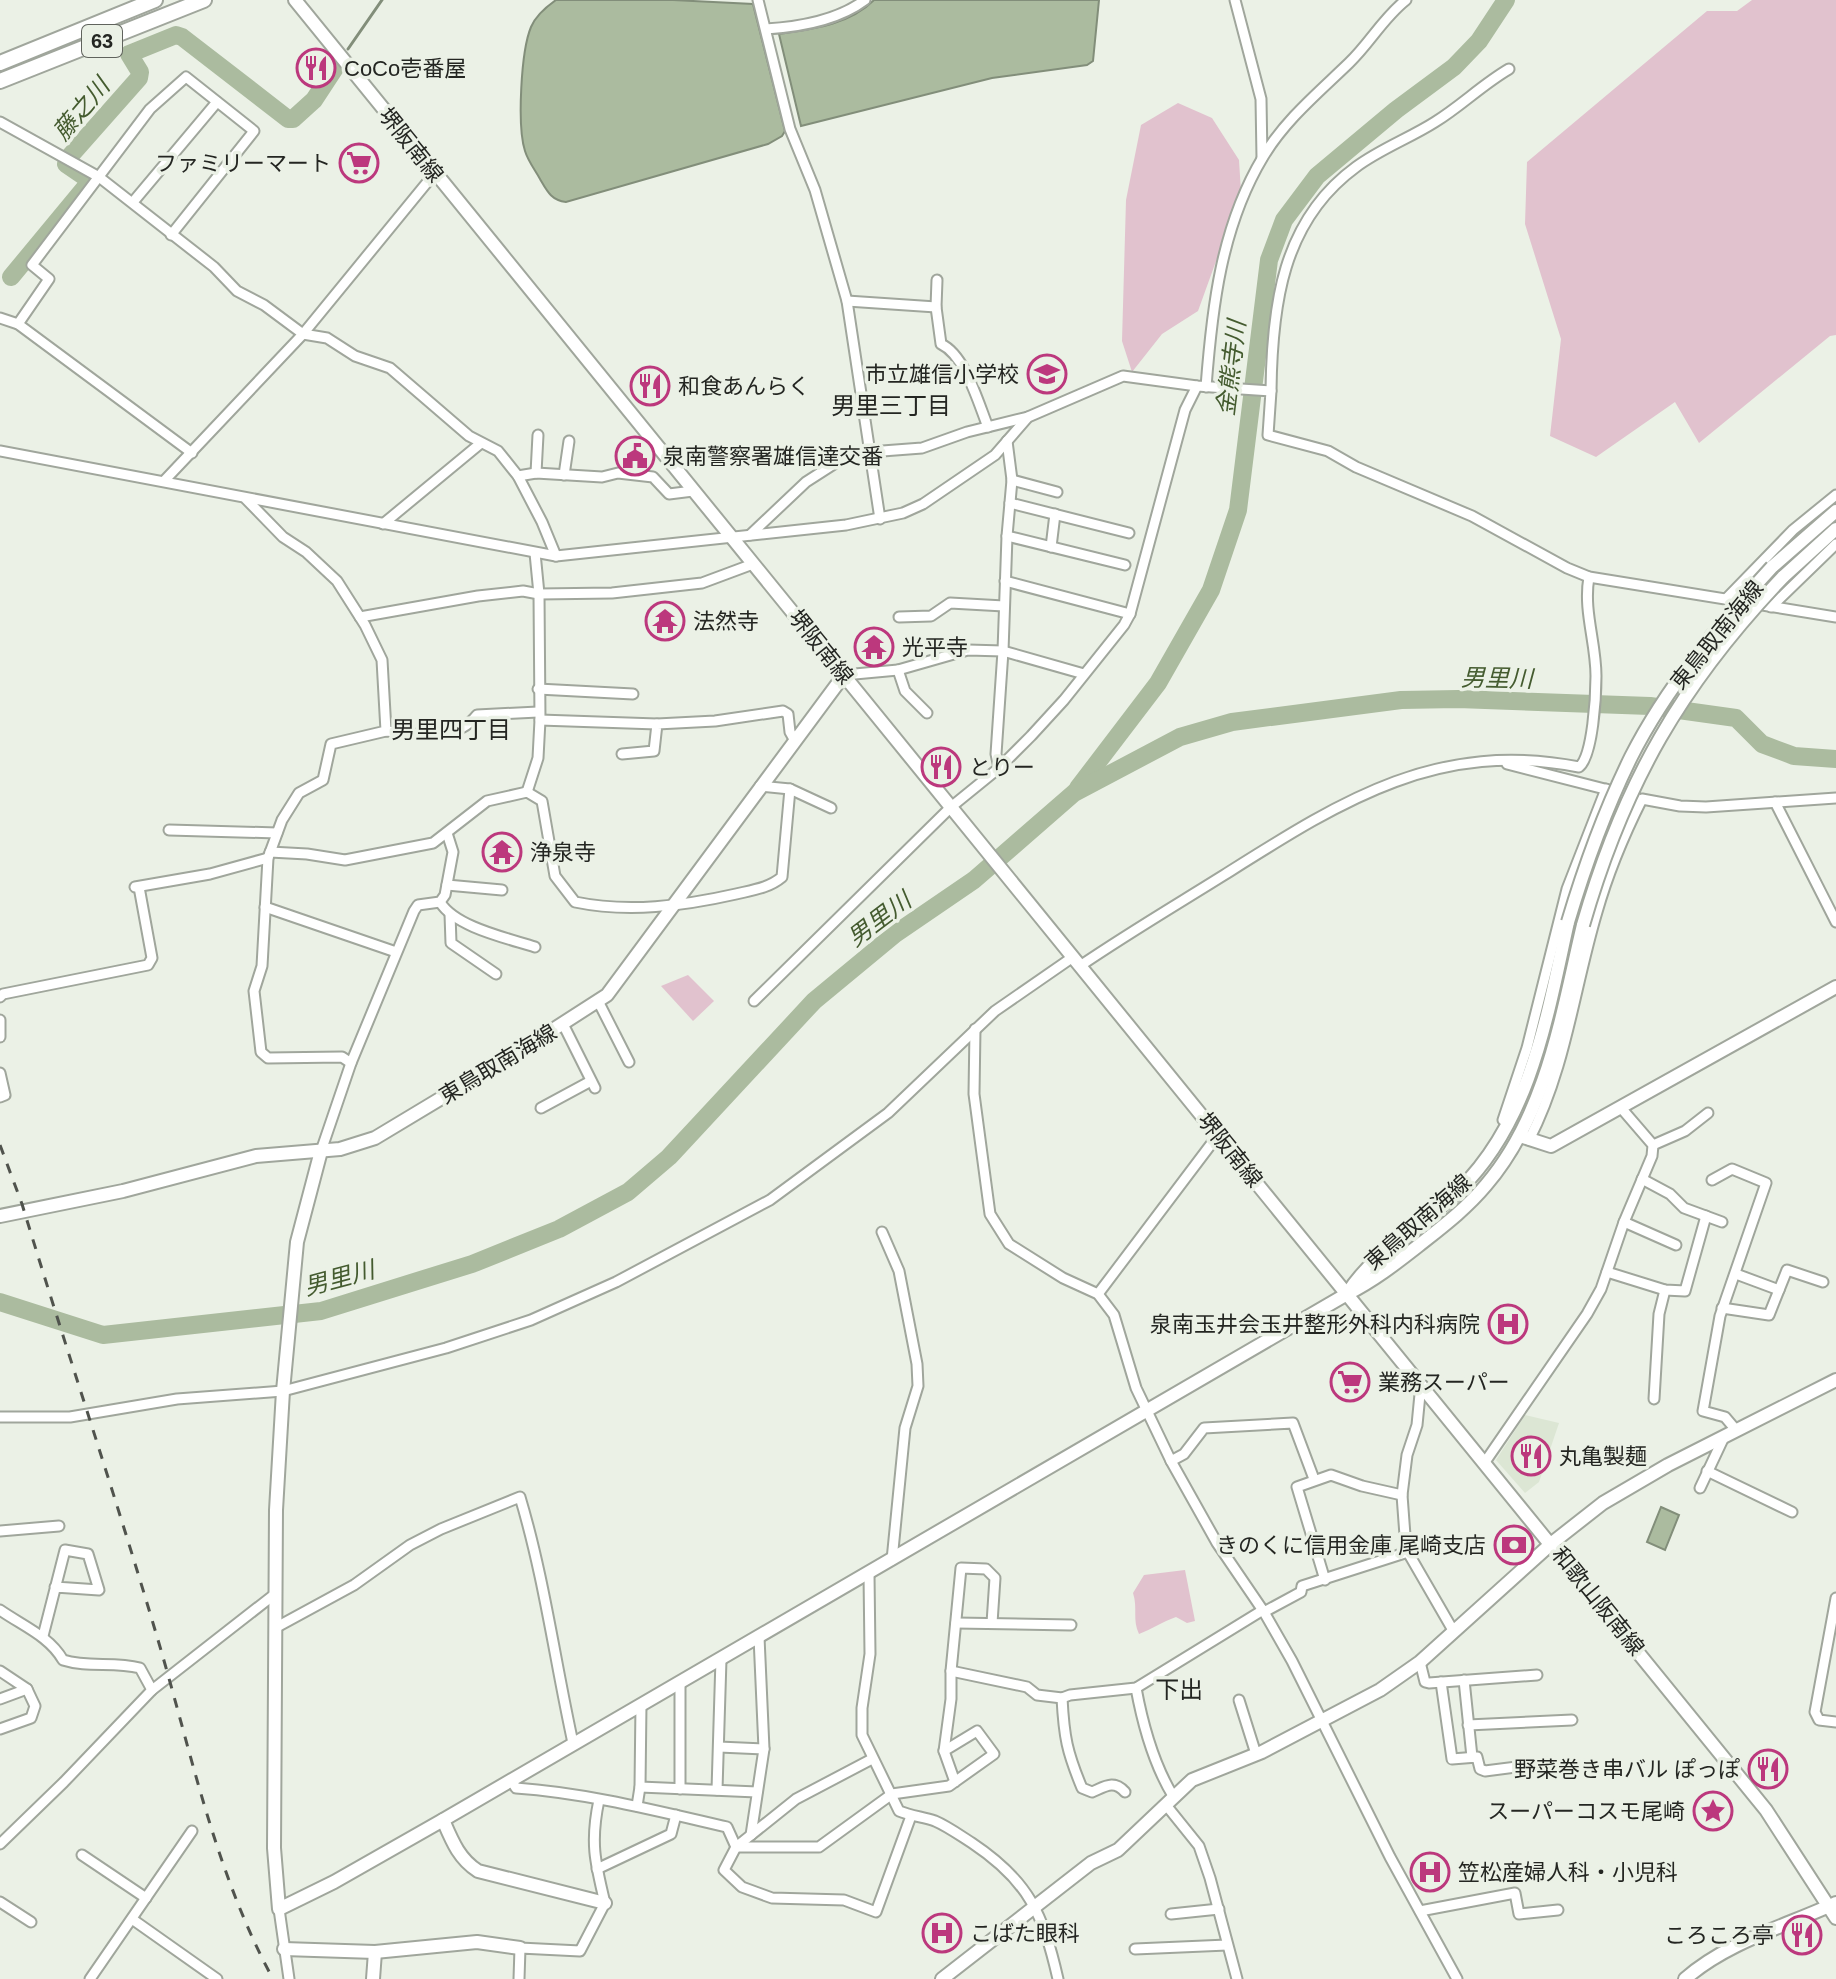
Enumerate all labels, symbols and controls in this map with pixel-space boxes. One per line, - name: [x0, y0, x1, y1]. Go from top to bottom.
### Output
- road number: 63: [82, 25, 122, 57]
- restaurant icon: CoCo壱番屋: [295, 47, 337, 89]
- place label: CoCo壱番屋: [344, 56, 466, 81]
- water label: 藤之川: [48, 70, 116, 145]
- street label: 堺阪南線: [374, 103, 448, 187]
- supermarket icon: ファミリーマート: [338, 142, 380, 184]
- place label: ファミリーマート: [155, 151, 331, 176]
- water label: 金熊寺川: [1212, 316, 1251, 417]
- school or university icon: 市立雄信小学校: [1026, 353, 1068, 395]
- place label: 市立雄信小学校: [865, 362, 1019, 387]
- restaurant icon: 和食あんらく: [629, 365, 671, 407]
- place label: 和食あんらく: [678, 374, 810, 399]
- district label: 男里三丁目: [831, 392, 951, 419]
- public building icon: 泉南警察署雄信達交番: [614, 435, 656, 477]
- place label: 泉南警察署雄信達交番: [663, 444, 883, 469]
- street label: 東鳥取南海線: [1666, 576, 1768, 694]
- temple icon: 法然寺: [644, 600, 686, 642]
- street label: 堺阪南線: [784, 605, 858, 689]
- place label: 法然寺: [693, 609, 759, 634]
- temple icon: 光平寺: [853, 626, 895, 668]
- place label: 光平寺: [902, 635, 968, 660]
- water label: 男里川: [1461, 664, 1536, 692]
- district label: 男里四丁目: [391, 716, 511, 743]
- restaurant icon: とりー: [920, 746, 962, 788]
- place label: とりー: [969, 755, 1035, 780]
- temple icon: 浄泉寺: [481, 831, 523, 873]
- place label: 浄泉寺: [530, 840, 596, 865]
- water label: 男里川: [842, 885, 918, 951]
- street label: 東鳥取南海線: [435, 1019, 561, 1109]
- street label: 堺阪南線: [1193, 1108, 1267, 1192]
- street label: 東鳥取南海線: [1360, 1169, 1476, 1275]
- water label: 男里川: [301, 1255, 380, 1300]
- hospital icon: 泉南玉井会玉井整形外科内科病院: [1487, 1303, 1529, 1345]
- place label: 泉南玉井会玉井整形外科内科病院: [1150, 1312, 1480, 1337]
- supermarket icon: 業務スーパー: [1329, 1361, 1371, 1403]
- place label: 業務スーパー: [1378, 1370, 1510, 1395]
- restaurant icon: 丸亀製麺: [1510, 1435, 1552, 1477]
- place label: 丸亀製麺: [1559, 1444, 1647, 1469]
- bank icon: きのくに信用金庫 尾崎支店: [1493, 1524, 1535, 1566]
- place label: きのくに信用金庫 尾崎支店: [1216, 1533, 1486, 1558]
- street label: 和歌山阪南線: [1547, 1542, 1649, 1660]
- district label: 下出: [1155, 1676, 1203, 1703]
- restaurant icon: 野菜巻き串バル ぽっぽ: [1747, 1748, 1789, 1790]
- place label: 野菜巻き串バル ぽっぽ: [1514, 1757, 1740, 1782]
- place icon: スーパーコスモ尾崎: [1692, 1790, 1734, 1832]
- place label: スーパーコスモ尾崎: [1487, 1799, 1685, 1824]
- hospital icon: 笠松産婦人科・小児科: [1409, 1851, 1451, 1893]
- place label: 笠松産婦人科・小児科: [1458, 1860, 1678, 1885]
- hospital icon: こばた眼科: [921, 1912, 963, 1954]
- restaurant icon: ころころ亭: [1781, 1914, 1823, 1956]
- place label: こばた眼科: [970, 1921, 1080, 1946]
- place label: ころころ亭: [1664, 1923, 1774, 1948]

